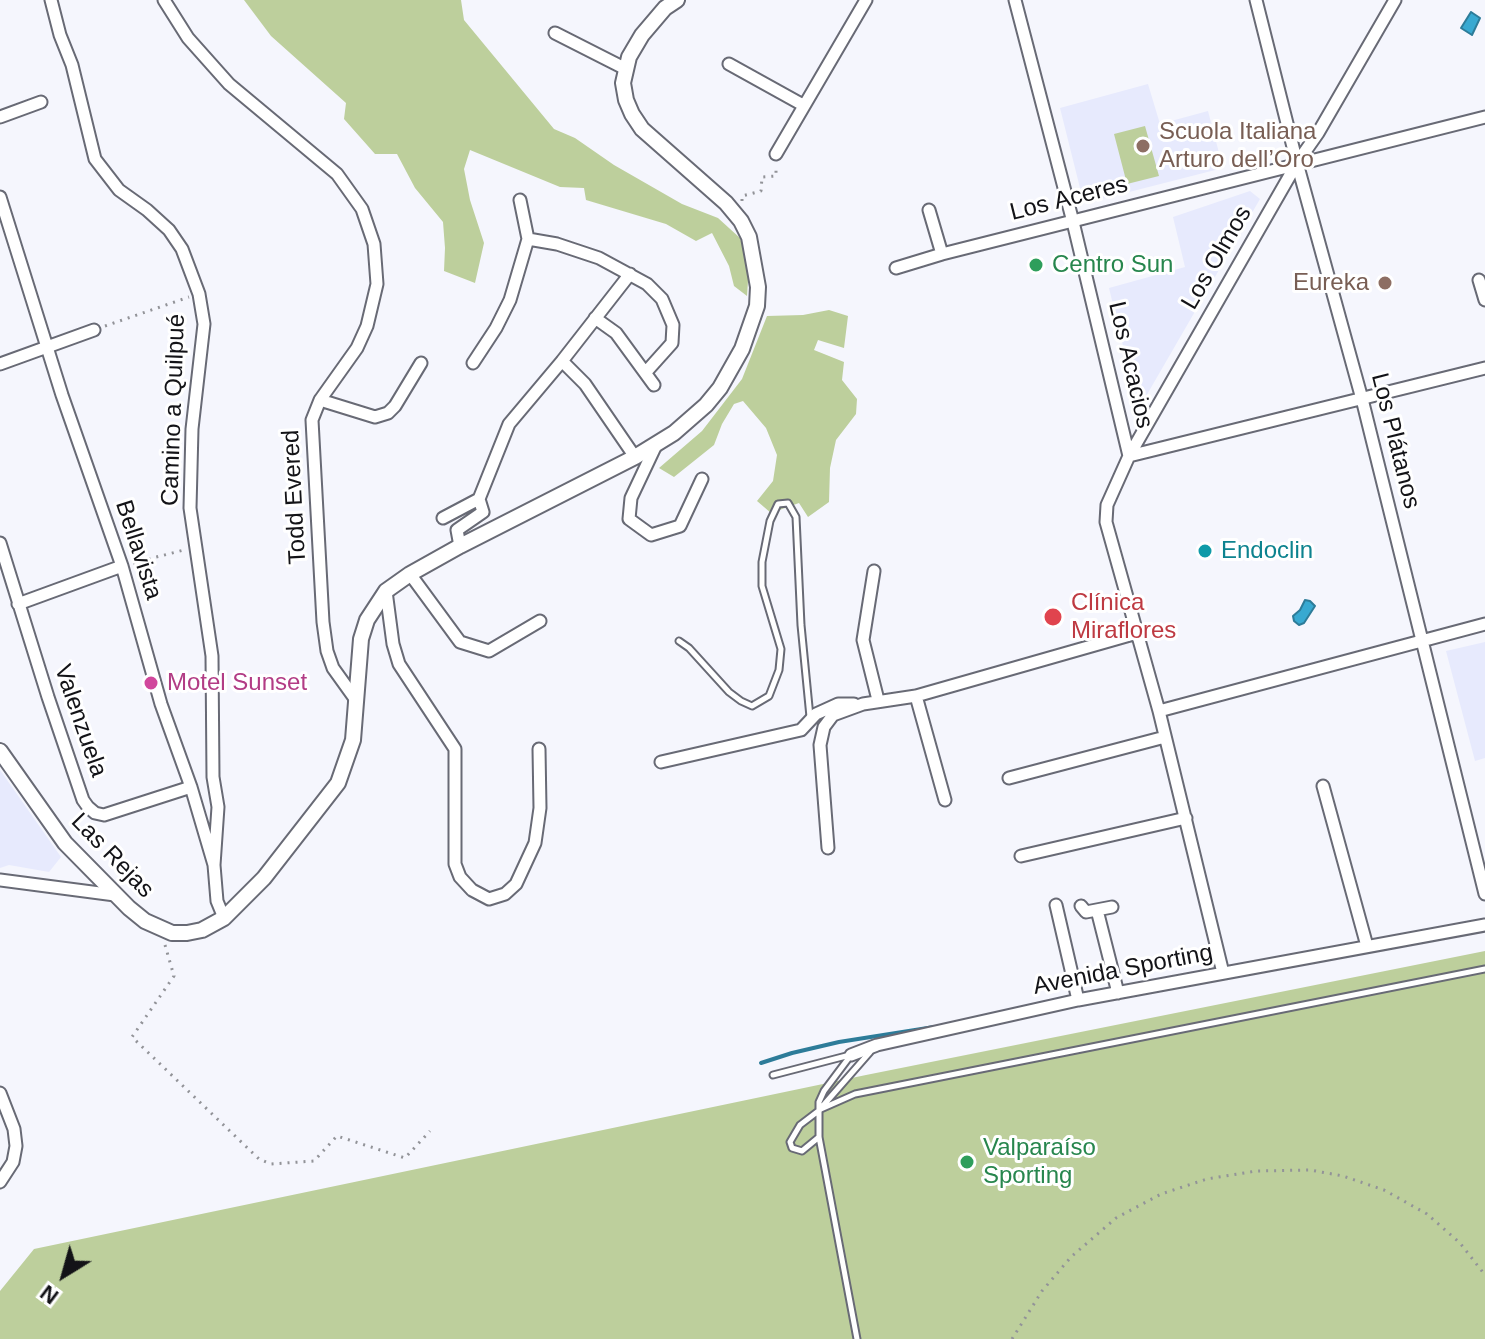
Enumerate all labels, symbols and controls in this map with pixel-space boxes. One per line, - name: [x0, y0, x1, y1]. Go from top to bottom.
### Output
- place label: Scuola Italiana Arturo dell’Oro: [1159, 118, 1316, 174]
- marker: Scuola Italiana Arturo dell’Oro: [1134, 137, 1152, 155]
- street label: Los Aceres: [1007, 171, 1131, 227]
- street label: Los Olmos: [1176, 201, 1258, 315]
- place label: Centro Sun: [1052, 251, 1173, 279]
- marker: Centro Sun: [1027, 256, 1045, 274]
- place label: Eureka: [1293, 269, 1369, 297]
- marker: Eureka: [1376, 274, 1394, 292]
- street label: Los Acacios: [1101, 299, 1159, 431]
- street label: Camino a Quilpué: [156, 314, 192, 506]
- street label: Los Plátanos: [1364, 370, 1426, 512]
- street label: Todd Evered: [277, 429, 313, 565]
- street label: Bellavista: [108, 497, 168, 603]
- place label: Endoclin: [1221, 537, 1313, 565]
- marker: Endoclin: [1196, 542, 1214, 560]
- place label: Clínica Miraflores: [1071, 589, 1176, 645]
- marker: Clínica Miraflores: [1042, 606, 1064, 628]
- street label: Valenzuela: [47, 661, 113, 781]
- place label: Motel Sunset: [167, 669, 307, 697]
- marker: Motel Sunset: [142, 674, 160, 692]
- street label: Las Rejas: [65, 808, 159, 904]
- street label: Avenida Sporting: [1031, 938, 1215, 1002]
- place label: Valparaíso Sporting: [983, 1134, 1096, 1190]
- marker: Valparaíso Sporting: [958, 1153, 976, 1171]
- north arrow: [24, 1235, 104, 1315]
- text: N: [35, 1280, 63, 1309]

